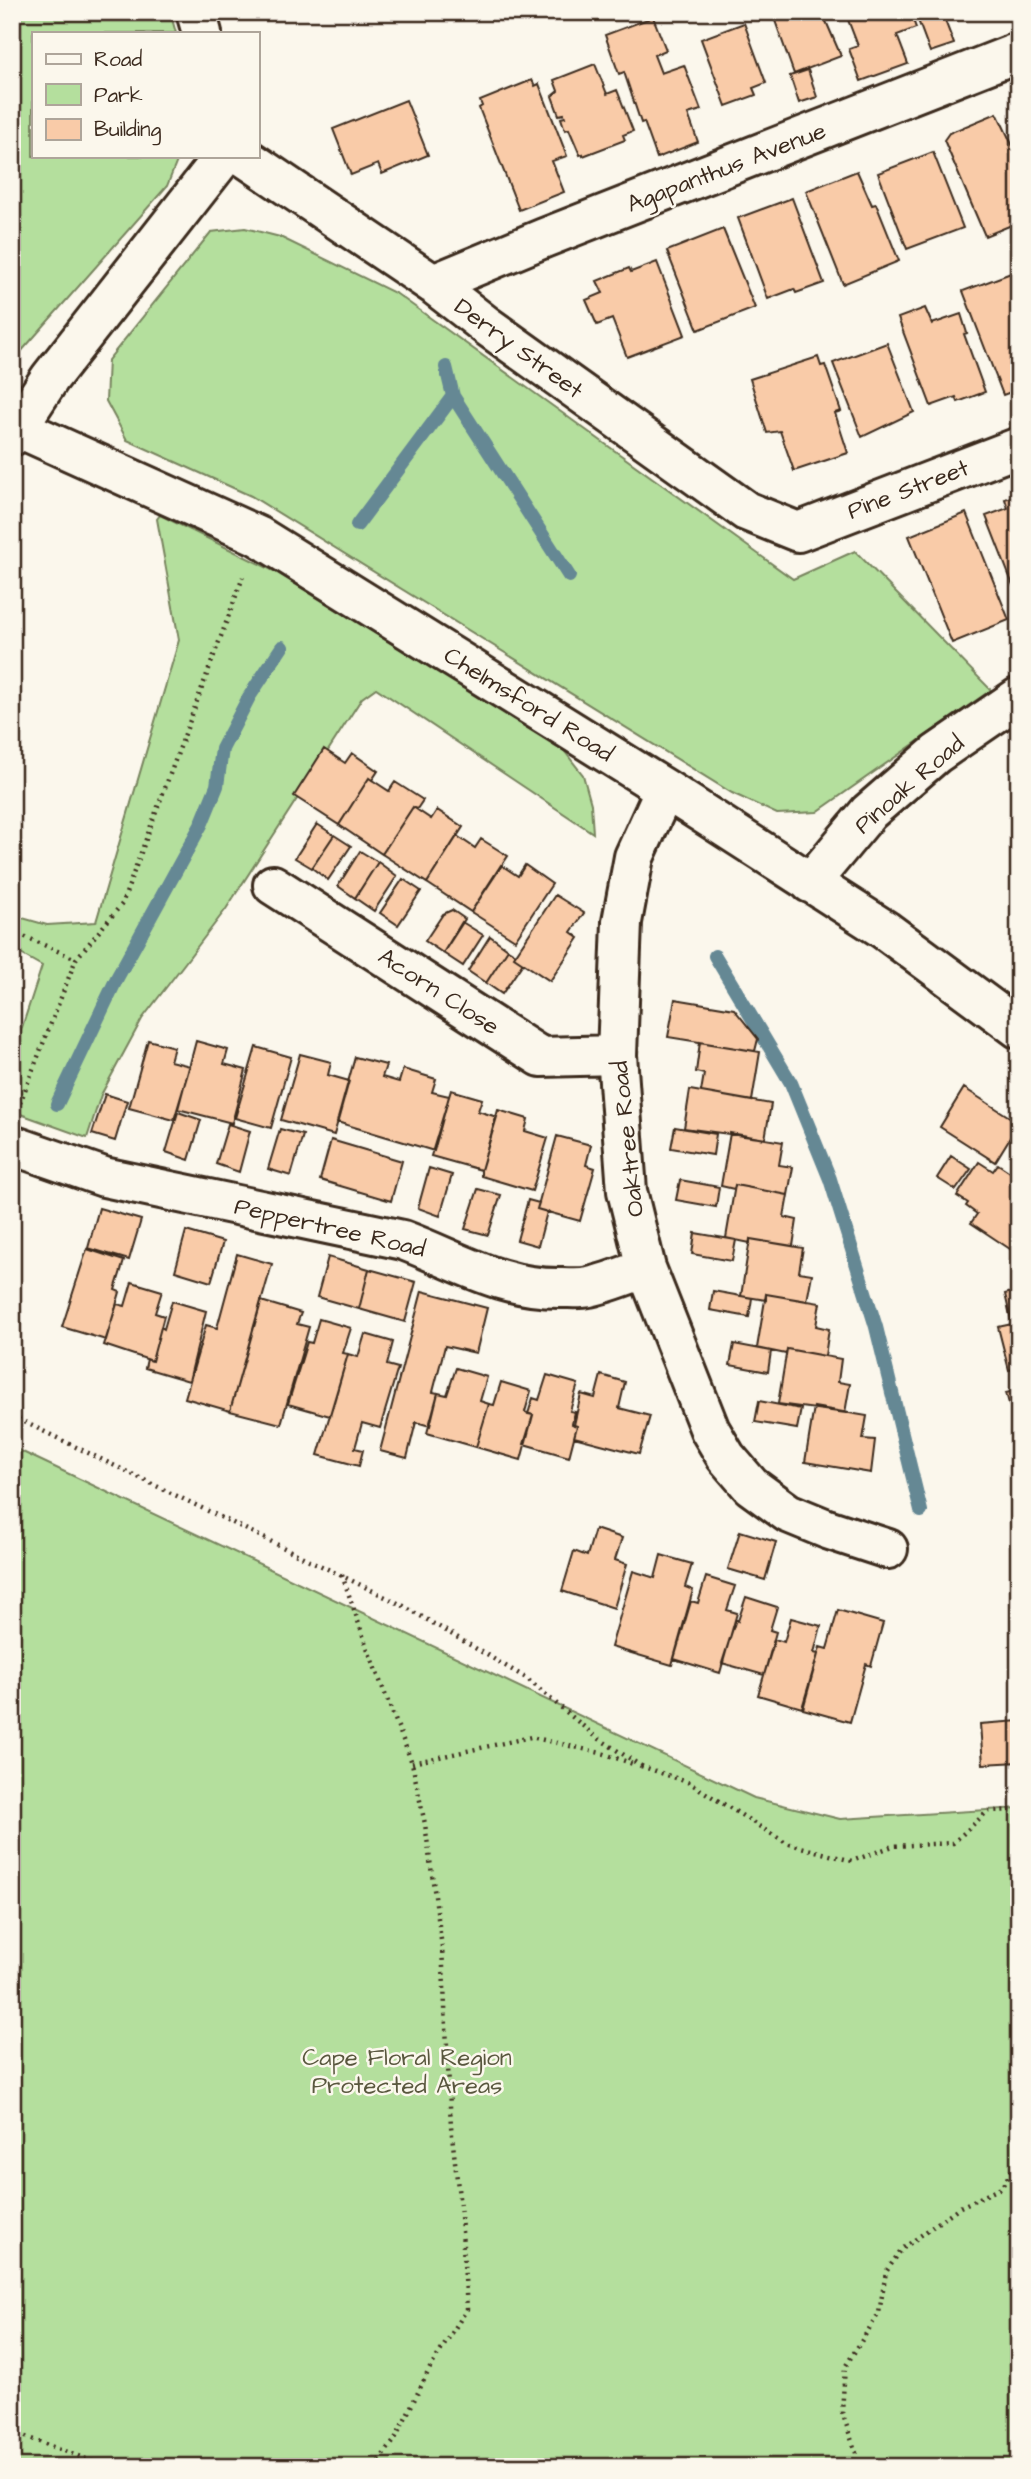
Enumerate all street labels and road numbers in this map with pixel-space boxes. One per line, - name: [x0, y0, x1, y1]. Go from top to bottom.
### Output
- street label: Agapanthus Avenue: [622, 114, 831, 223]
- street label: Derry Street: [446, 290, 590, 408]
- street label: Pine Street: [843, 451, 974, 529]
- street label: Chelmsford Road: [437, 639, 620, 771]
- street label: Pinoak Road: [847, 727, 972, 842]
- street label: Acorn Close: [371, 940, 506, 1044]
- street label: Oaktree Road: [603, 1059, 653, 1219]
- street label: Peppertree Road: [231, 1189, 429, 1266]

